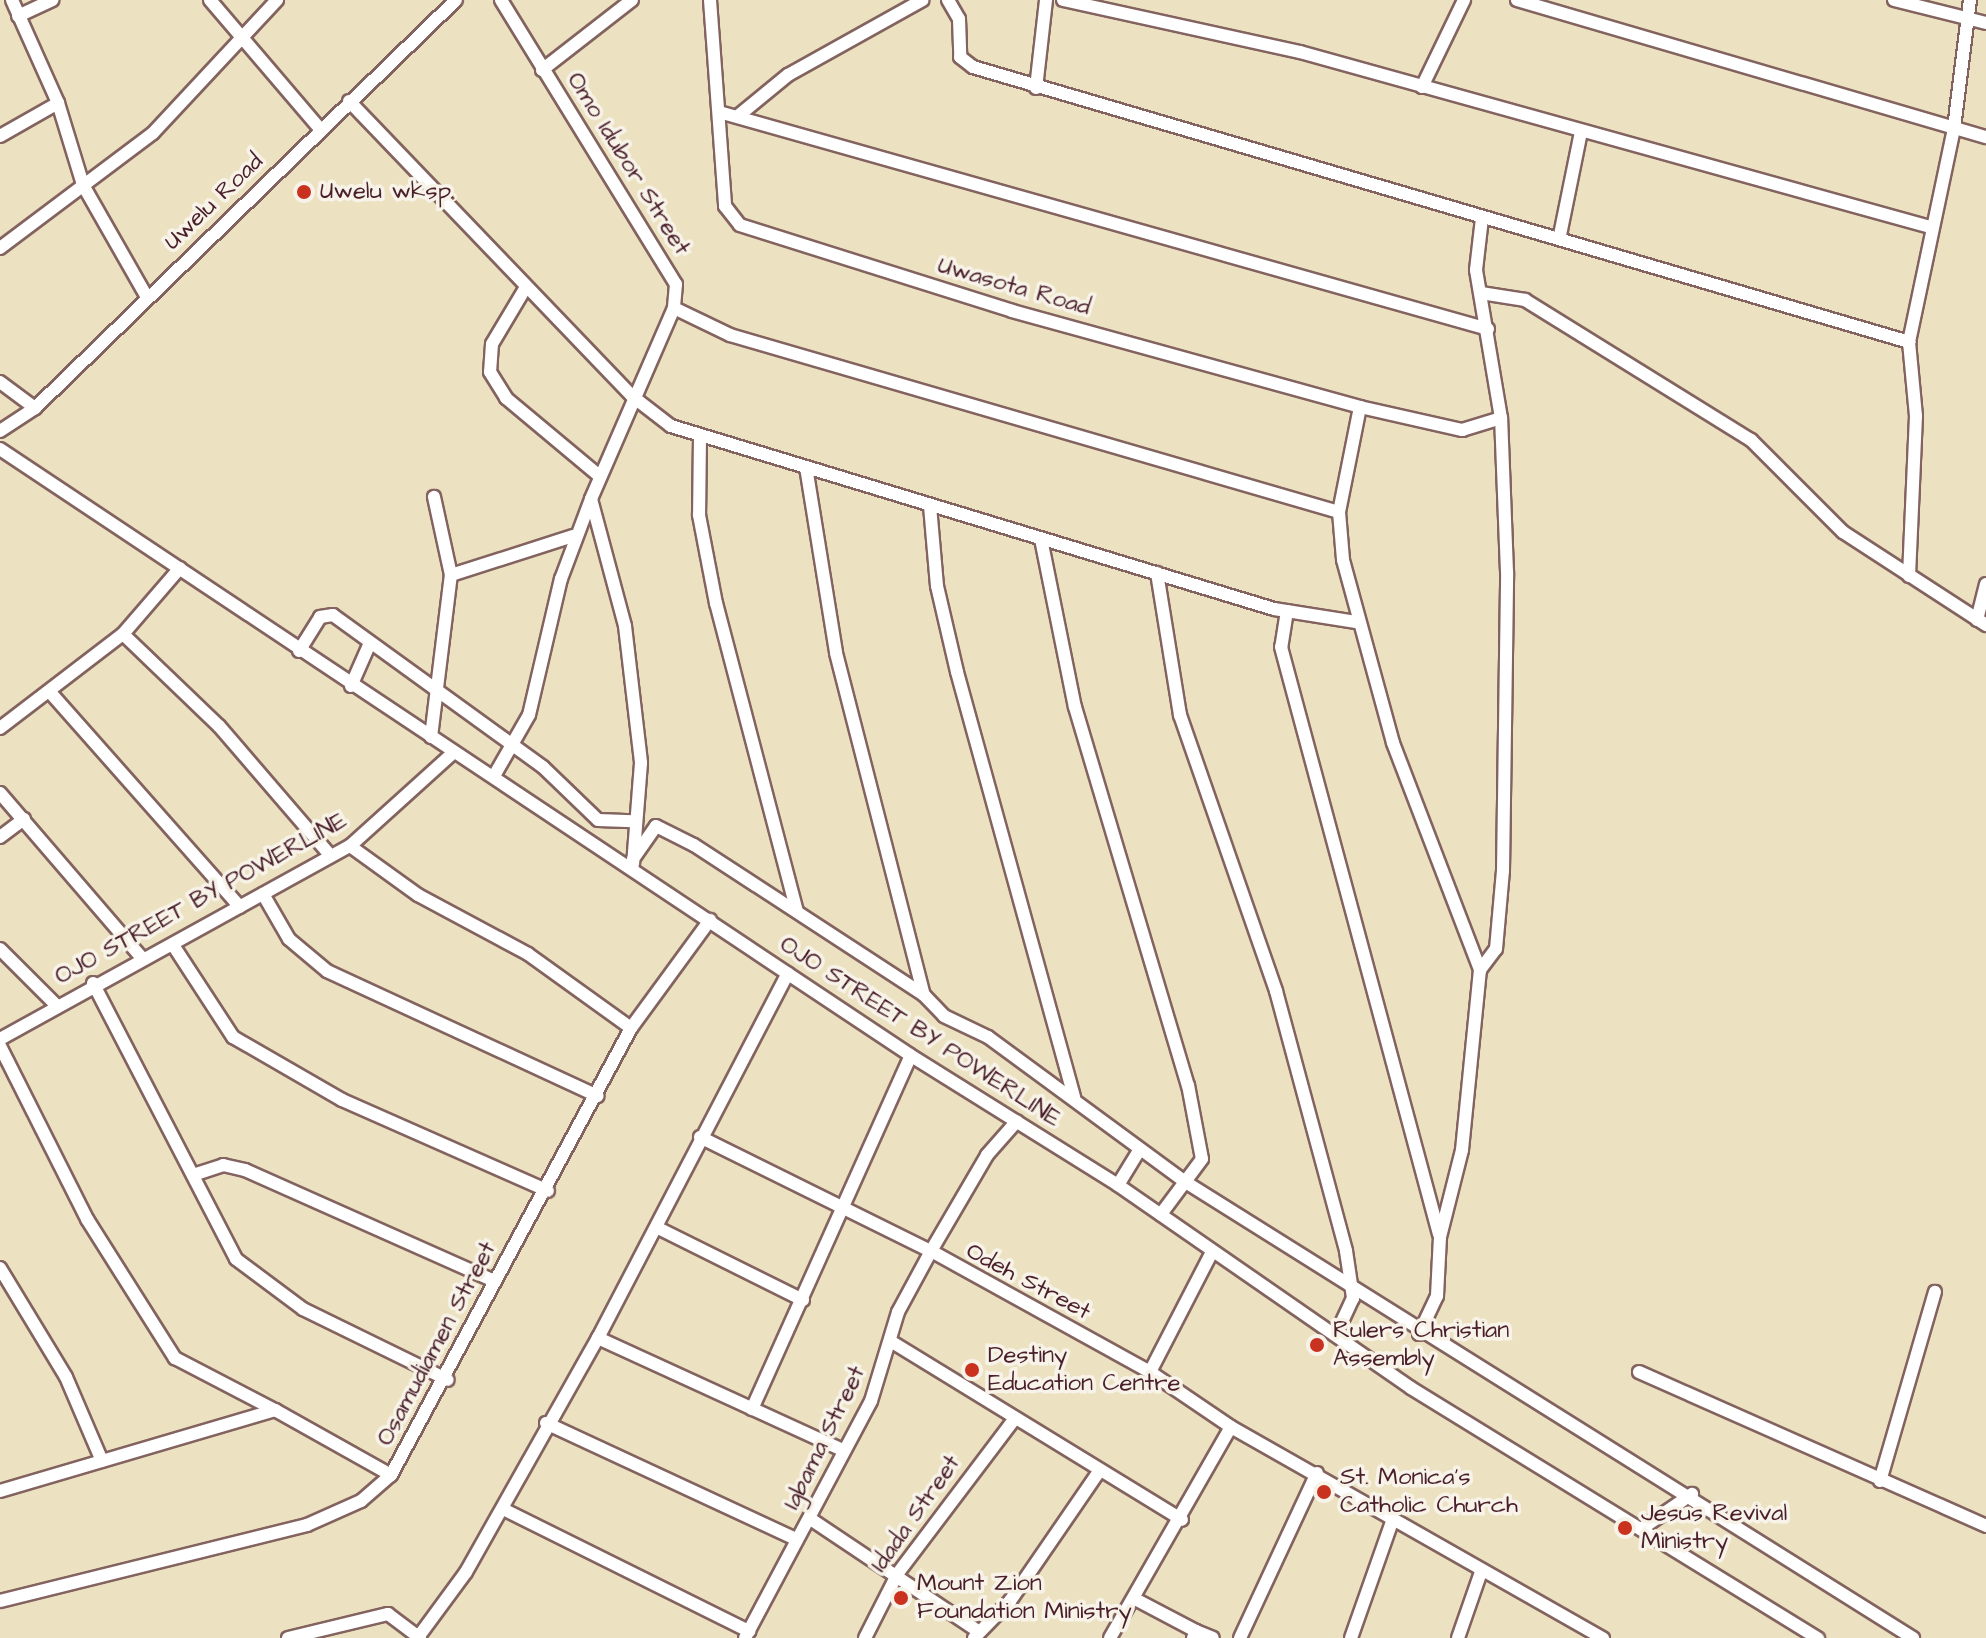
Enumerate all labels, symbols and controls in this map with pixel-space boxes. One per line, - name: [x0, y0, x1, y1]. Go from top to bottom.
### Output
- street label: Omo Idubor Street: [560, 67, 696, 261]
- street label: Uwelu Road: [158, 148, 270, 256]
- place label: Uwelu wksp.: [320, 178, 454, 206]
- marker: Uwelu wksp.: [295, 183, 313, 201]
- street label: Uwasota Road: [934, 251, 1094, 323]
- street label: OJO STREET BY POWERLINE: [50, 807, 352, 991]
- street label: OJO STREET BY POWERLINE: [774, 930, 1066, 1134]
- street label: Osamudiamen Street: [371, 1237, 503, 1451]
- street label: Odeh Street: [961, 1237, 1095, 1327]
- place label: Rulers Christian Assembly: [1333, 1317, 1509, 1373]
- marker: Rulers Christian Assembly: [1308, 1336, 1326, 1354]
- place label: Destiny Education Centre: [988, 1342, 1180, 1398]
- street label: Igbama Street: [778, 1361, 872, 1515]
- marker: Destiny Education Centre: [963, 1361, 981, 1379]
- street label: Idada Street: [865, 1450, 967, 1578]
- place label: St. Monica's Catholic Church: [1340, 1464, 1518, 1520]
- marker: St. Monica's Catholic Church: [1315, 1483, 1333, 1501]
- place label: Jesus Revival Ministry: [1641, 1500, 1787, 1556]
- marker: Jesus Revival Ministry: [1616, 1519, 1634, 1537]
- place label: Mount Zion Foundation Ministry: [917, 1570, 1132, 1626]
- marker: Mount Zion Foundation Ministry: [892, 1589, 910, 1607]

